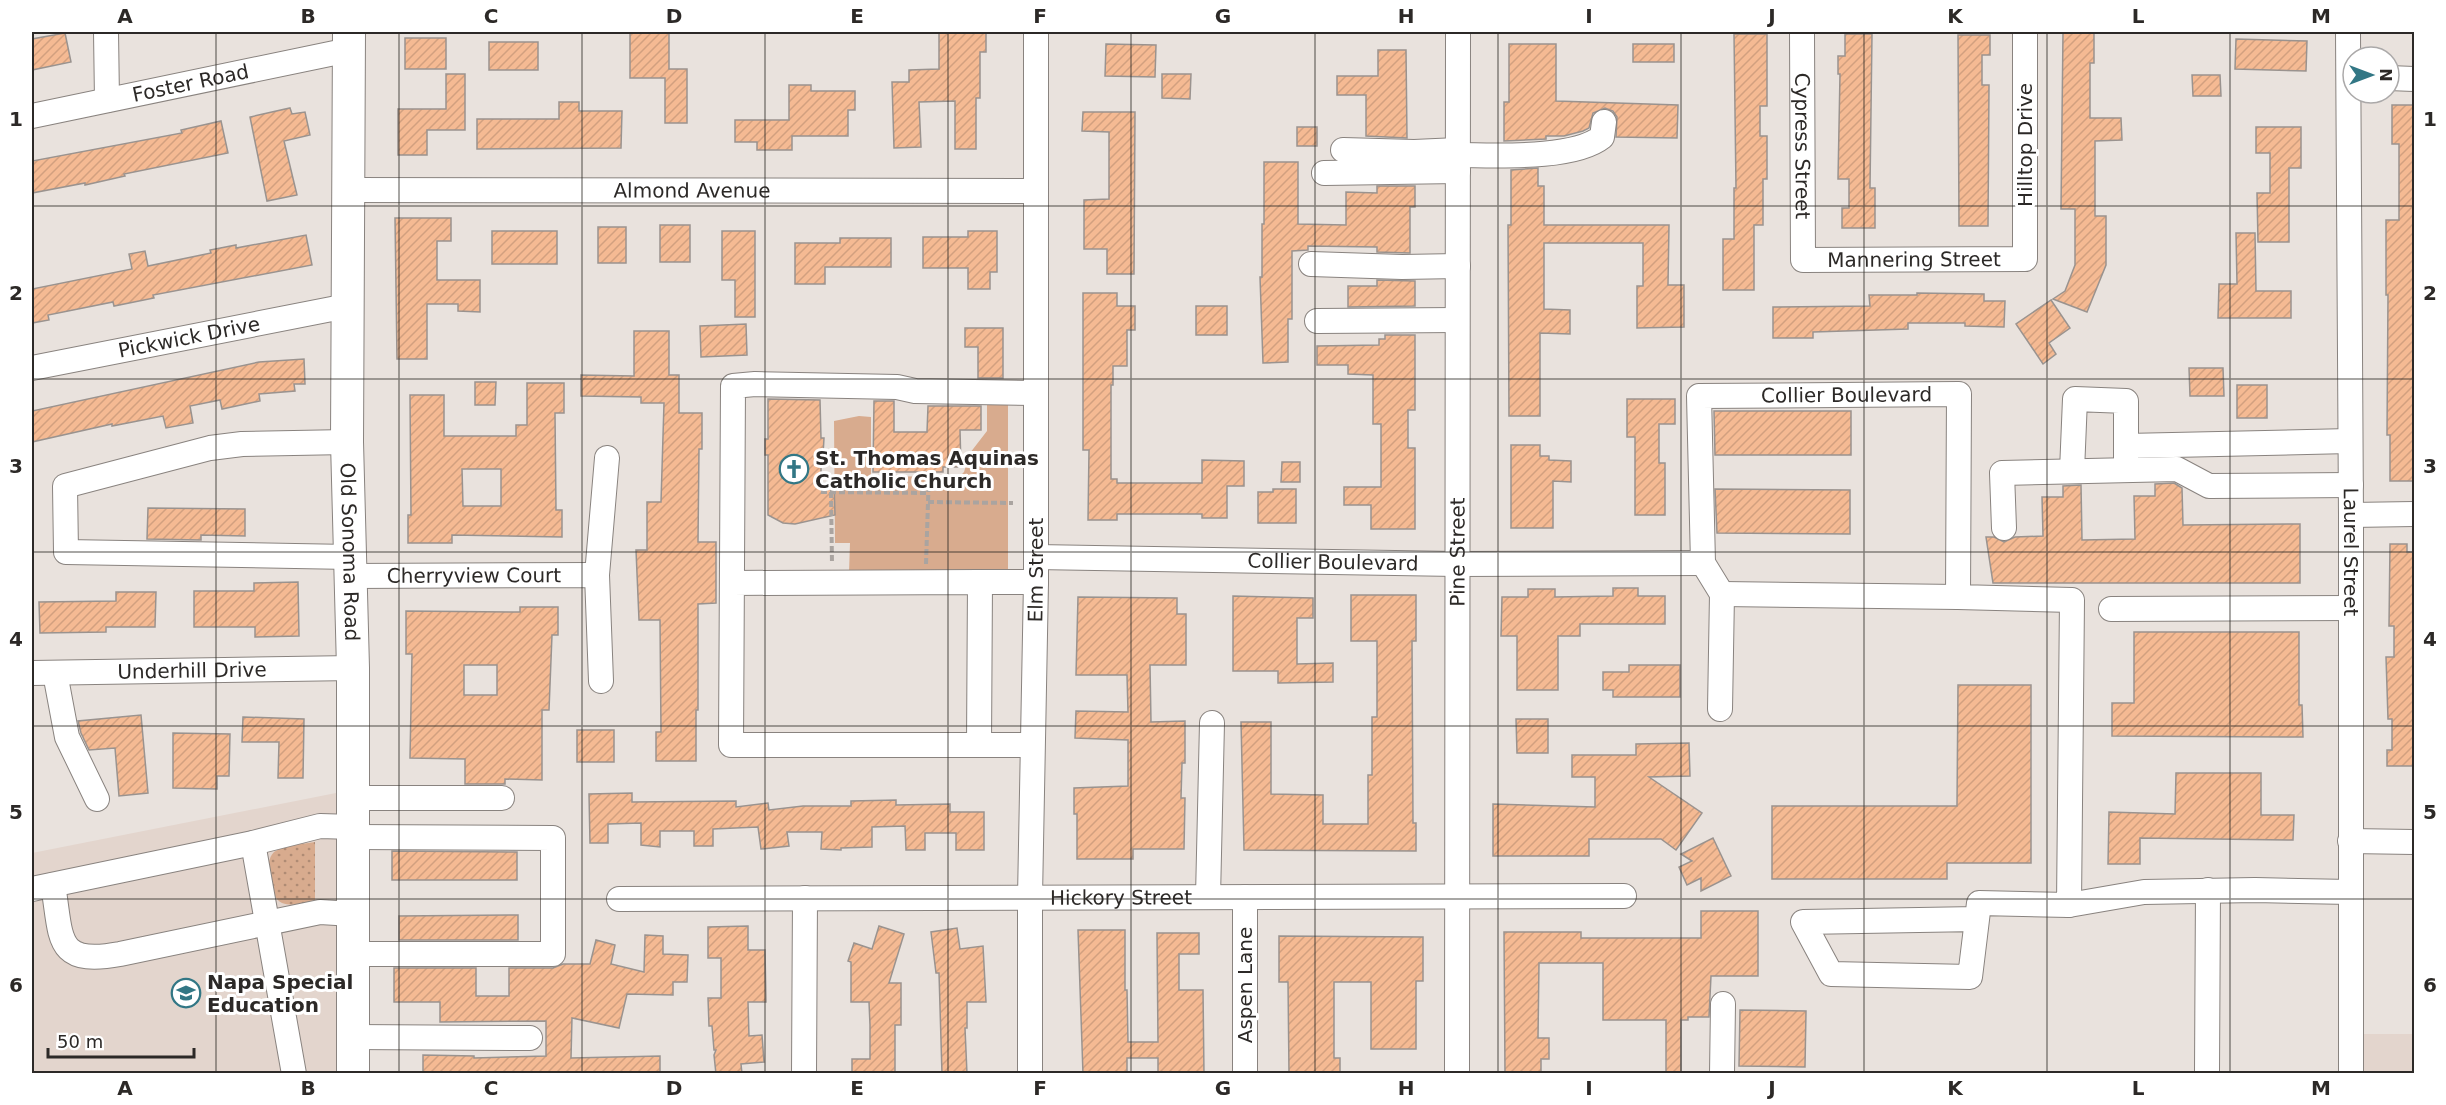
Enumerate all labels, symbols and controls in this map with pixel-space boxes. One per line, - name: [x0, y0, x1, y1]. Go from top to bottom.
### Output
- text: A: [117, 4, 133, 28]
- text: B: [300, 4, 316, 28]
- text: C: [484, 4, 498, 28]
- text: D: [666, 4, 682, 28]
- text: E: [850, 4, 864, 28]
- text: F: [1033, 4, 1047, 28]
- text: G: [1215, 4, 1231, 28]
- text: H: [1398, 4, 1414, 28]
- text: I: [1585, 4, 1593, 28]
- text: J: [1766, 4, 1776, 28]
- text: K: [1947, 4, 1964, 28]
- text: L: [2132, 4, 2145, 28]
- text: M: [2311, 4, 2331, 28]
- north arrow: [2341, 45, 2401, 105]
- street label: Foster Road: [130, 59, 251, 107]
- text: N: [2376, 68, 2395, 82]
- street label: Cypress Street: [1790, 73, 1815, 220]
- street label: Hilltop Drive: [2013, 83, 2037, 207]
- text: 1: [9, 107, 23, 131]
- text: 1: [2423, 107, 2437, 131]
- street label: Almond Avenue: [613, 178, 771, 203]
- street label: Mannering Street: [1827, 247, 2001, 272]
- text: 2: [9, 281, 23, 305]
- text: 2: [2423, 281, 2437, 305]
- street label: Pickwick Drive: [116, 311, 262, 363]
- street label: Collier Boulevard: [1761, 382, 1932, 408]
- place label: St. Thomas Aquinas Catholic Church: [815, 446, 1039, 493]
- church icon: St. Thomas Aquinas Catholic Church: [778, 453, 810, 485]
- text: 3: [9, 454, 23, 478]
- text: 3: [2423, 454, 2437, 478]
- street label: Old Sonoma Road: [336, 462, 364, 642]
- street label: Laurel Street: [2339, 487, 2363, 617]
- street label: Pine Street: [1445, 497, 1470, 607]
- street label: Elm Street: [1023, 517, 1048, 623]
- street label: Collier Boulevard: [1247, 549, 1419, 575]
- street label: Cherryview Court: [387, 563, 561, 588]
- text: 4: [9, 627, 23, 651]
- text: 4: [2423, 627, 2437, 651]
- street label: Underhill Drive: [117, 657, 267, 684]
- text: 5: [9, 800, 23, 824]
- text: 5: [2423, 800, 2437, 824]
- street label: Hickory Street: [1050, 885, 1192, 910]
- street label: Aspen Lane: [1233, 927, 1257, 1043]
- place label: Napa Special Education: [207, 970, 353, 1017]
- text: 6: [9, 973, 23, 997]
- text: 6: [2423, 973, 2437, 997]
- school or university icon: Napa Special Education: [170, 977, 202, 1009]
- scale bar: [48, 1021, 194, 1059]
- text: 50 m: [57, 1031, 103, 1052]
- text: A: [117, 1076, 133, 1100]
- text: B: [300, 1076, 316, 1100]
- text: C: [484, 1076, 498, 1100]
- text: D: [666, 1076, 682, 1100]
- text: E: [850, 1076, 864, 1100]
- text: F: [1033, 1076, 1047, 1100]
- text: G: [1215, 1076, 1231, 1100]
- text: H: [1398, 1076, 1414, 1100]
- text: I: [1585, 1076, 1593, 1100]
- text: J: [1766, 1076, 1776, 1100]
- text: K: [1947, 1076, 1964, 1100]
- text: L: [2132, 1076, 2145, 1100]
- text: M: [2311, 1076, 2331, 1100]

